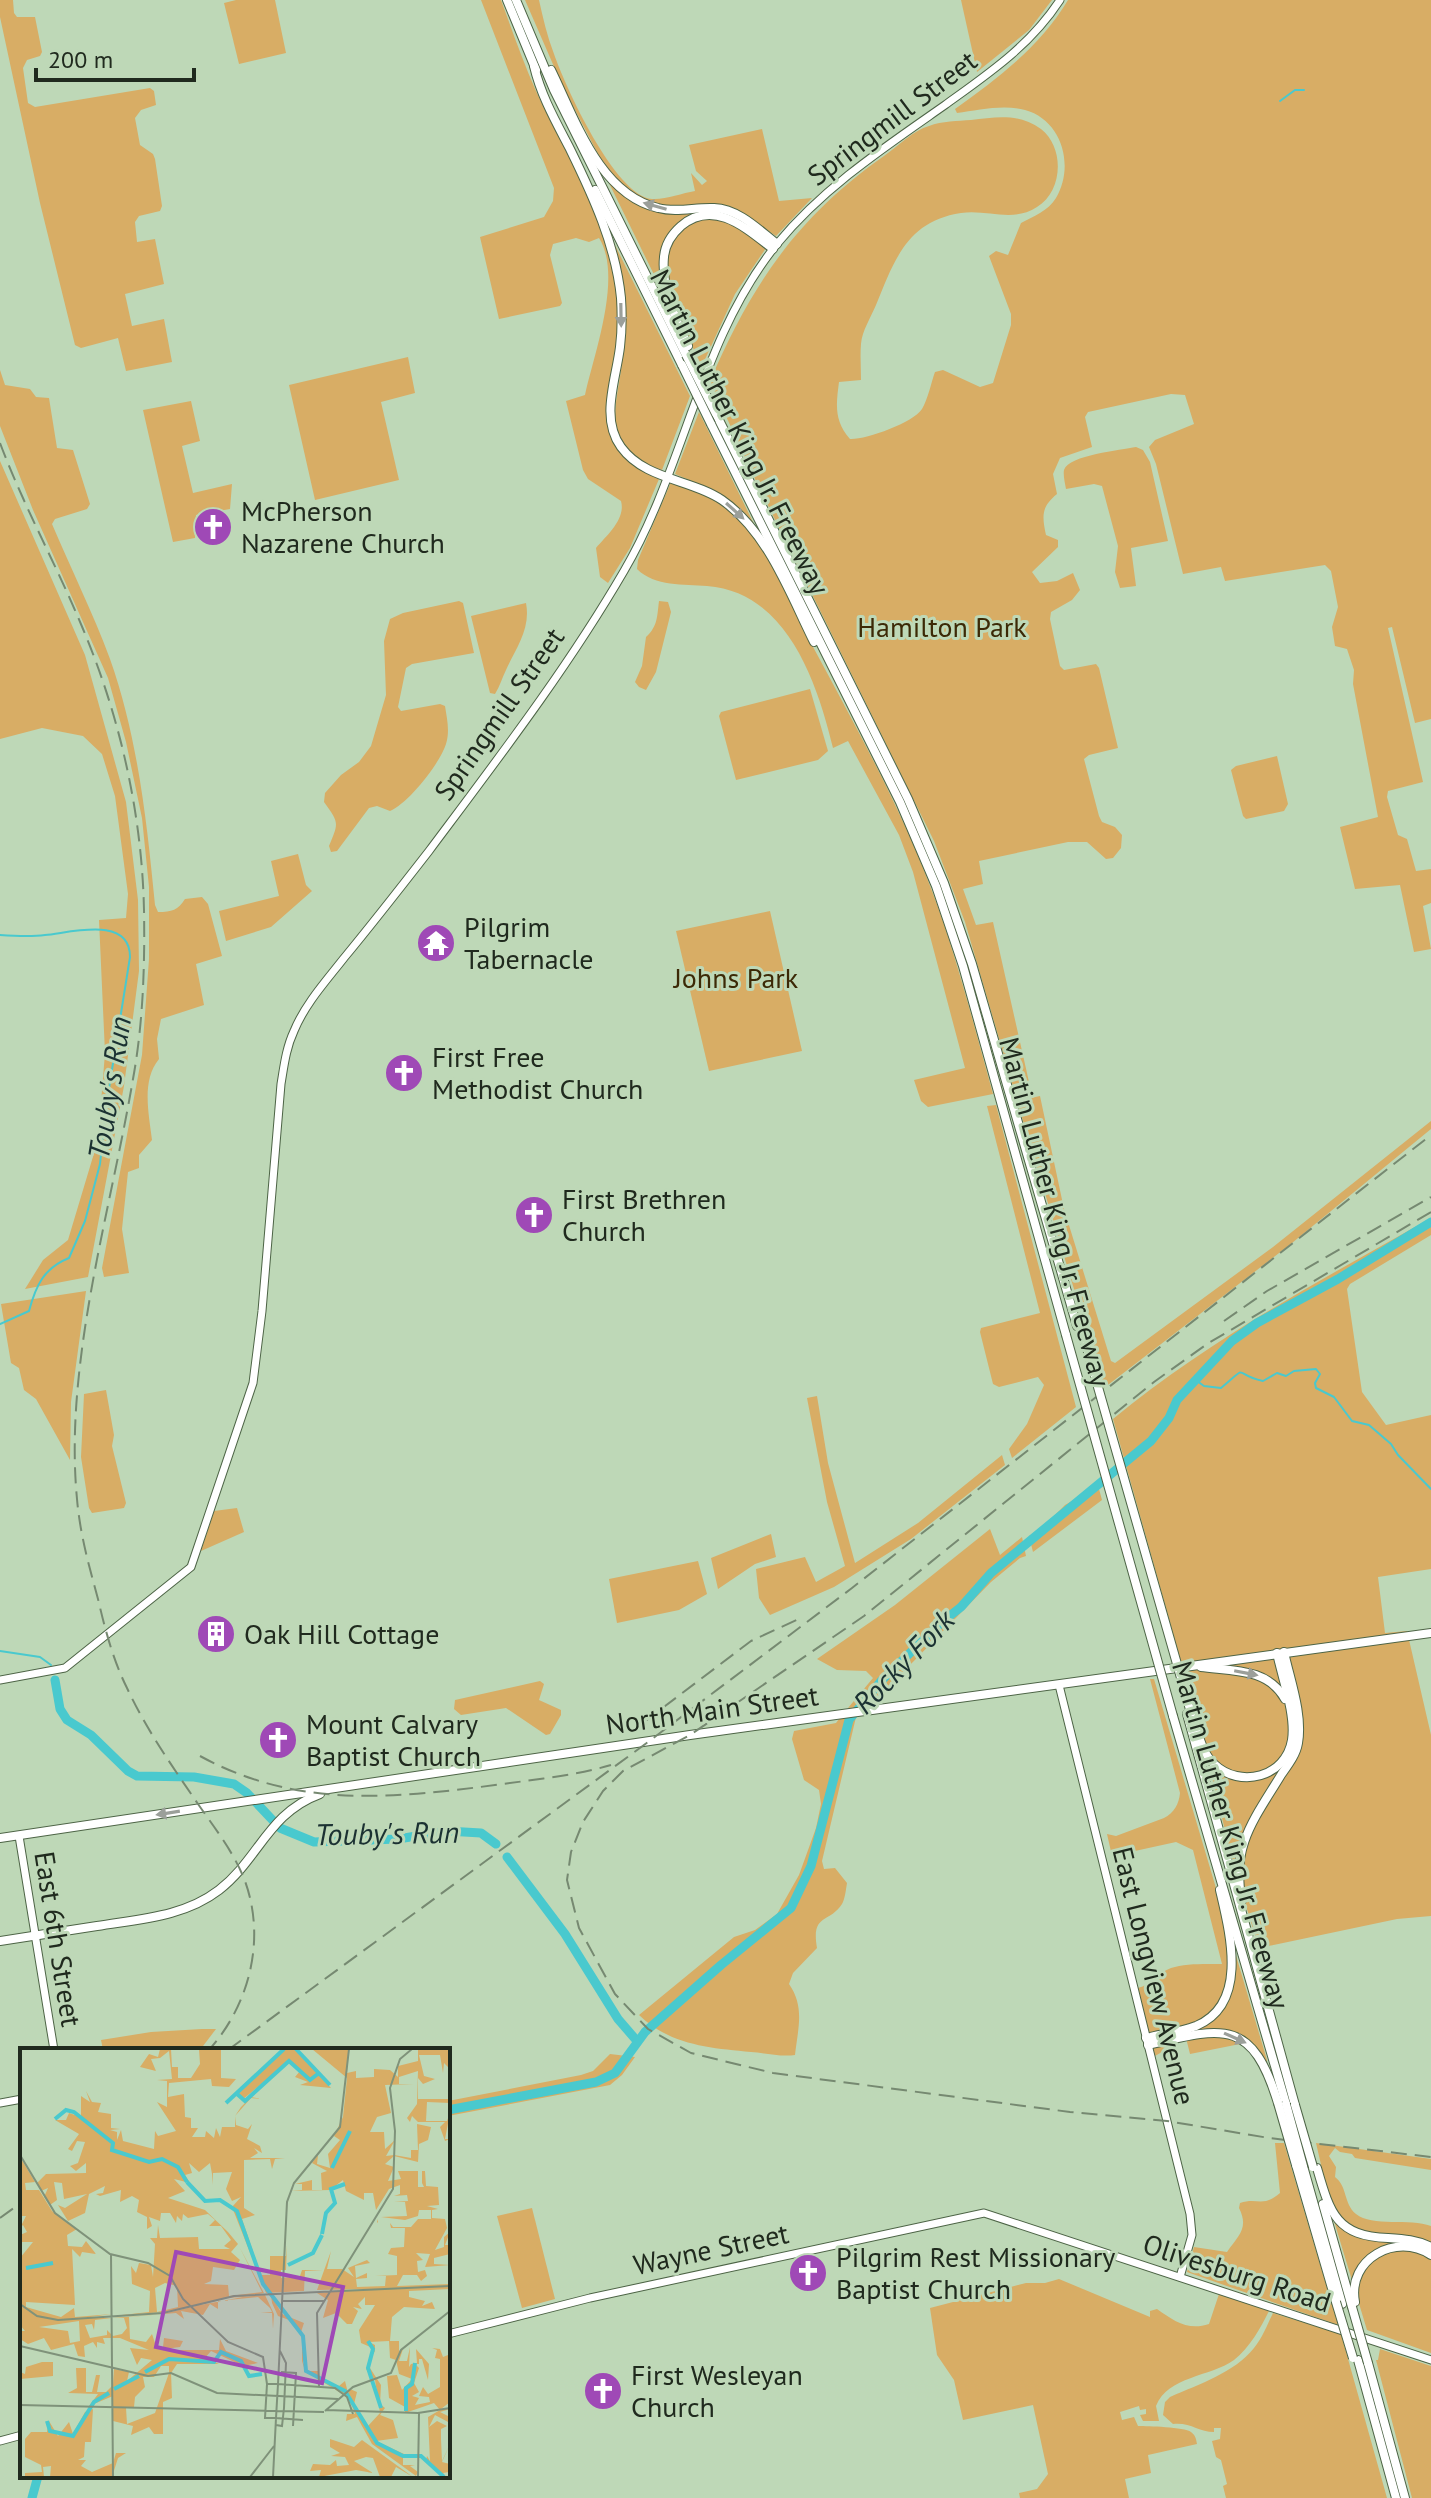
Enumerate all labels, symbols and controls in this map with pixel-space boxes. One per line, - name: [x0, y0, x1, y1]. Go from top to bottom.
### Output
- scale bar: [36, 32, 194, 82]
- street label: Springmill Street: [800, 41, 984, 193]
- text: 200 m: [48, 44, 113, 75]
- one-way arrow: [643, 199, 667, 212]
- street label: Martin Luther King Jr. Freeway: [642, 263, 839, 601]
- one-way arrow: [615, 303, 628, 328]
- place label: McPherson Nazarene Church: [241, 492, 445, 561]
- one-way arrow: [725, 502, 744, 520]
- church icon: McPherson Nazarene Church: [192, 506, 234, 548]
- park label: Hamilton Park: [857, 608, 1027, 645]
- street label: Springmill Street: [425, 620, 572, 807]
- place label: Pilgrim Tabernacle: [464, 908, 594, 977]
- temple icon: Pilgrim Tabernacle: [415, 922, 457, 964]
- park label: Johns Park: [673, 959, 799, 996]
- water label: Touby's Run: [78, 1013, 139, 1162]
- street label: Martin Luther King Jr. Freeway: [991, 1033, 1120, 1391]
- place label: First Free Methodist Church: [432, 1038, 643, 1107]
- church icon: First Free Methodist Church: [383, 1052, 425, 1094]
- place label: First Brethren Church: [562, 1180, 726, 1249]
- church icon: First Brethren Church: [513, 1194, 555, 1236]
- water label: Rocky Fork: [844, 1600, 963, 1721]
- building icon: Oak Hill Cottage: [195, 1613, 237, 1655]
- place label: Oak Hill Cottage: [244, 1615, 439, 1652]
- street label: Martin Luther King Jr. Freeway: [1164, 1657, 1299, 2013]
- one-way arrow: [1233, 1667, 1258, 1680]
- street label: North Main Street: [603, 1676, 821, 1743]
- place label: Mount Calvary Baptist Church: [306, 1705, 481, 1774]
- church icon: Mount Calvary Baptist Church: [257, 1719, 299, 1761]
- one-way arrow: [155, 1807, 180, 1820]
- water label: Touby's Run: [314, 1812, 460, 1853]
- street label: East Longview Avenue: [1105, 1843, 1204, 2109]
- street label: East 6th Street: [26, 1849, 91, 2030]
- one-way arrow: [1223, 2031, 1246, 2044]
- inset map: [20, 2048, 450, 2478]
- street label: Wayne Street: [630, 2214, 792, 2283]
- street label: Olivesburg Road: [1138, 2225, 1336, 2320]
- place label: Pilgrim Rest Missionary Baptist Church: [836, 2238, 1115, 2307]
- church icon: Pilgrim Rest Missionary Baptist Church: [787, 2252, 829, 2294]
- place label: First Wesleyan Church: [631, 2356, 803, 2425]
- church icon: First Wesleyan Church: [582, 2370, 624, 2412]

